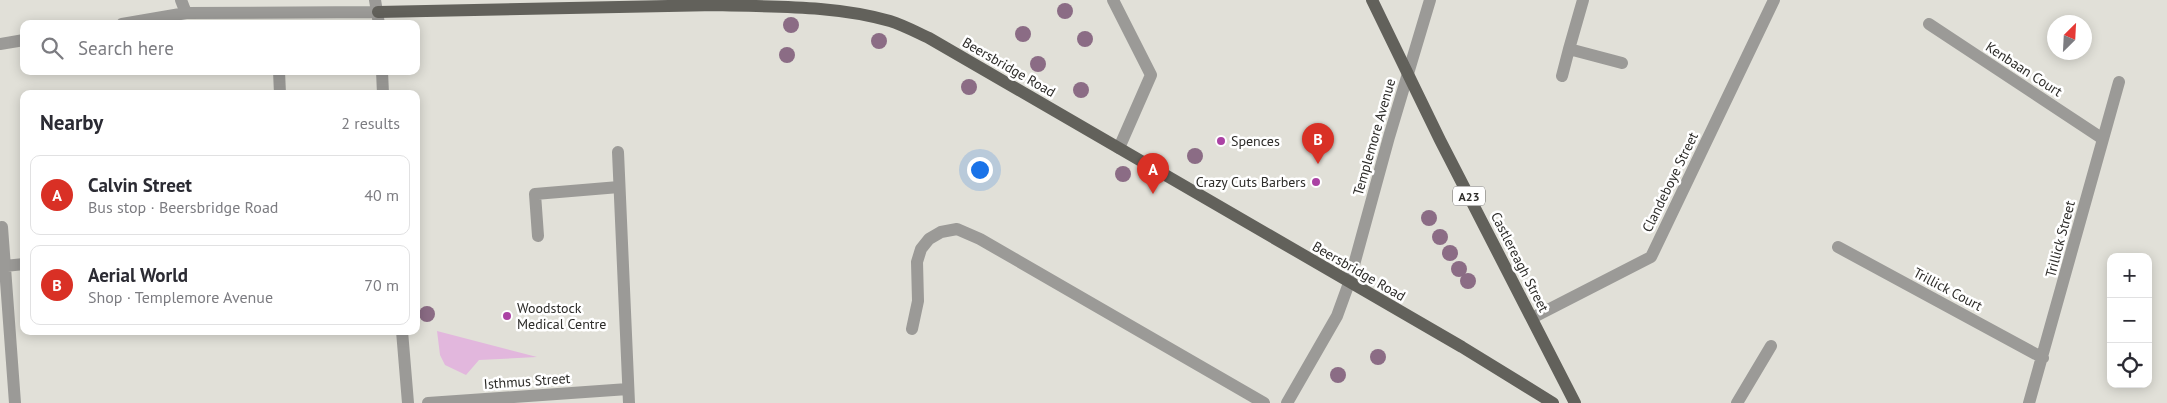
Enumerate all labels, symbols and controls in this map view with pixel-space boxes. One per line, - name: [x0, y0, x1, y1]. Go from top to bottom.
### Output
- north arrow: [2047, 15, 2092, 60]
- search box: [20, 20, 420, 75]
- street label: Beersbridge Road: [959, 33, 1059, 101]
- icon: search: [38, 34, 66, 62]
- text: Search here: [78, 36, 174, 60]
- street label: Kenbaan Court: [1982, 37, 2066, 101]
- street label: Templemore Avenue: [1349, 76, 1399, 198]
- text: Nearby: [40, 109, 103, 136]
- text: 2 results: [341, 113, 400, 133]
- pin: B: [1302, 123, 1334, 164]
- street label: Clandeboye Street: [1638, 129, 1702, 235]
- place label: Spences: [1231, 132, 1280, 150]
- marker: Spences: [1215, 135, 1227, 147]
- pin: A: [1137, 153, 1169, 194]
- your location: [967, 157, 993, 183]
- text: Calvin Street: [88, 173, 192, 197]
- place label: Crazy Cuts Barbers: [1196, 173, 1306, 191]
- marker: Crazy Cuts Barbers: [1310, 176, 1322, 188]
- text: A: [52, 185, 62, 205]
- text: 40 m: [364, 185, 399, 205]
- road number: A23: [1453, 187, 1485, 206]
- text: Bus stop · Beersbridge Road: [88, 197, 278, 217]
- street label: Trillick Street: [2041, 198, 2079, 279]
- street label: Castlereagh Street: [1487, 209, 1553, 315]
- street label: Beersbridge Road: [1309, 237, 1409, 305]
- map controls: [2107, 253, 2152, 388]
- button: +: [2107, 253, 2152, 298]
- text: Aerial World: [88, 263, 188, 287]
- street label: Trillick Court: [1910, 263, 1986, 315]
- text: B: [52, 275, 62, 295]
- text: 70 m: [364, 275, 399, 295]
- text: Shop · Templemore Avenue: [88, 287, 273, 307]
- button: −: [2107, 298, 2152, 343]
- place label: Woodstock Medical Centre: [517, 299, 606, 333]
- marker: Woodstock Medical Centre: [501, 310, 513, 322]
- button: locate: [2107, 343, 2152, 388]
- street label: Isthmus Street: [483, 369, 571, 393]

